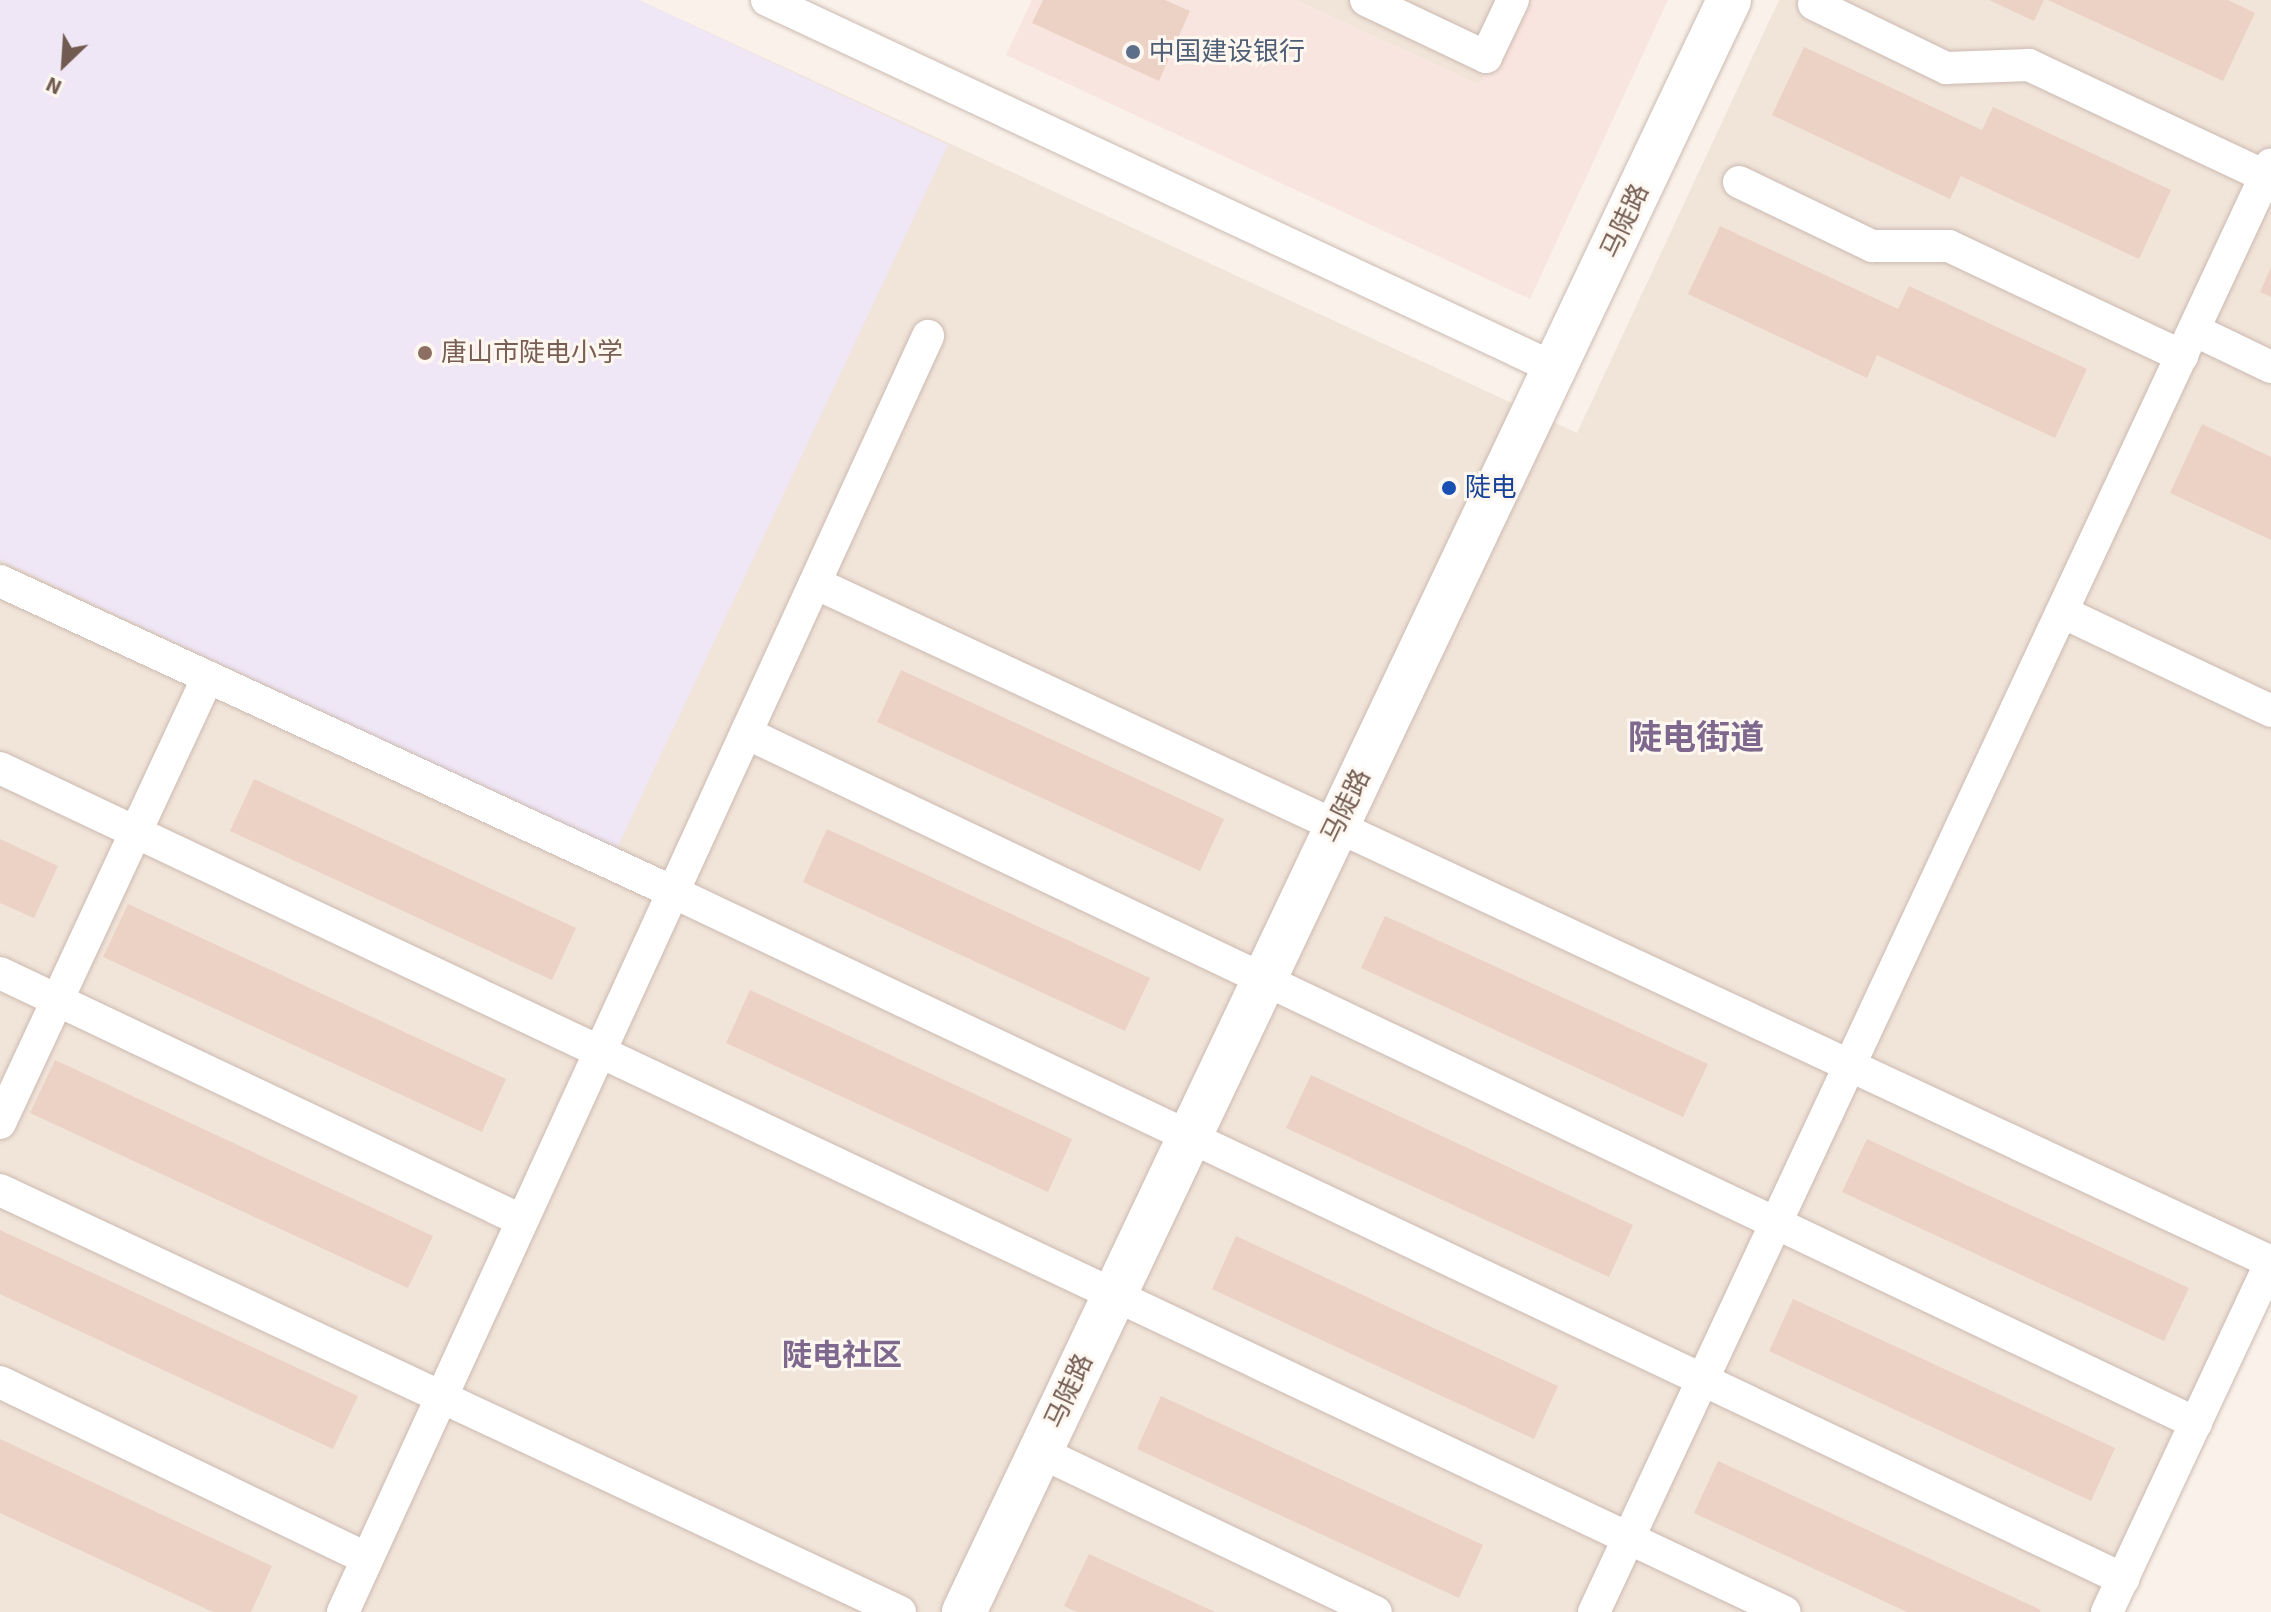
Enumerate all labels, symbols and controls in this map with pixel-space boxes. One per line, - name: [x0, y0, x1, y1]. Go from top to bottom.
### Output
- north arrow: [24, 24, 104, 104]
- place label: 中国建设银行: [1149, 36, 1305, 68]
- marker: 中国建设银行: [1124, 43, 1142, 61]
- text: N: [40, 68, 67, 103]
- street label: 马陡路: [1594, 179, 1656, 263]
- place label: 唐山市陡电小学: [441, 337, 623, 369]
- marker: 唐山市陡电小学: [416, 344, 434, 362]
- place label: 陡电: [1465, 472, 1517, 504]
- marker: 陡电: [1440, 479, 1458, 497]
- district label: 陡电街道: [1628, 719, 1764, 759]
- street label: 马陡路: [1315, 764, 1377, 848]
- district label: 陡电社区: [782, 1338, 902, 1374]
- street label: 马陡路: [1038, 1349, 1100, 1433]

